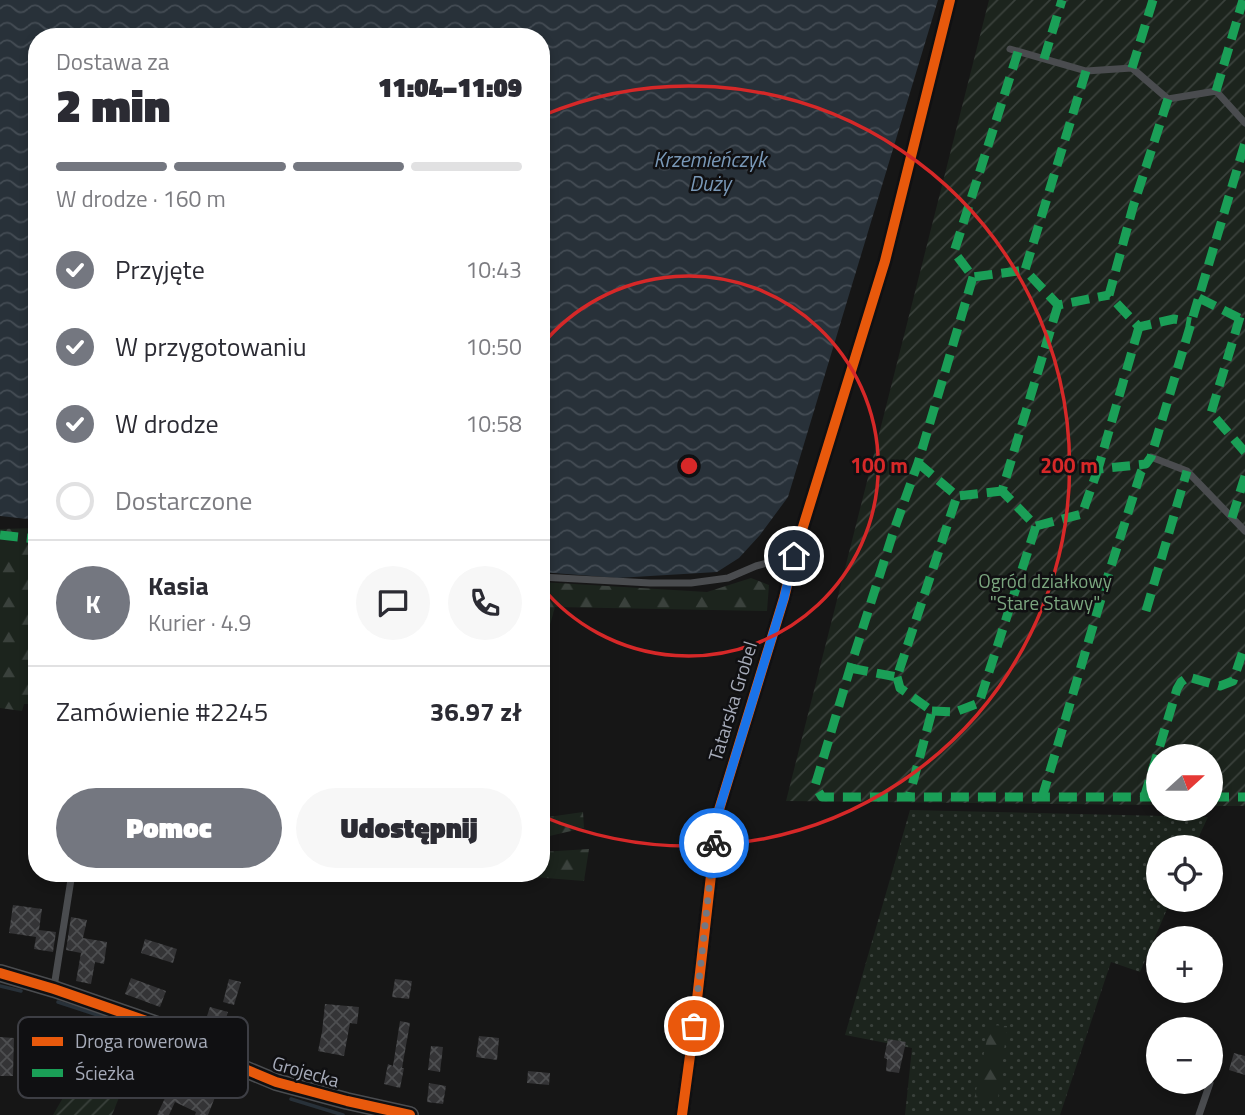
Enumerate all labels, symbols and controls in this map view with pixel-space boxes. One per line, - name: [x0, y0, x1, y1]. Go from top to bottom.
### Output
- text: Dostawa za: [56, 44, 169, 79]
- text: 11:04–11:09: [378, 68, 522, 107]
- text: 2 min: [56, 70, 170, 140]
- water label: Krzemieńczyk Duży: [654, 143, 769, 199]
- text: W drodze · 160 m: [56, 181, 226, 216]
- text: Przyjęte: [115, 250, 205, 289]
- icon: check: [56, 251, 94, 289]
- text: 10:43: [465, 252, 522, 287]
- text: W przygotowaniu: [115, 327, 306, 366]
- icon: check: [56, 328, 94, 366]
- text: 10:50: [465, 329, 522, 364]
- text: W drodze: [115, 404, 219, 443]
- icon: check: [56, 405, 94, 443]
- text: 10:58: [465, 406, 522, 441]
- text: 100 m: [850, 449, 908, 481]
- text: 200 m: [1040, 449, 1098, 481]
- centre of rings: [677, 454, 701, 478]
- text: Dostarczone: [115, 481, 252, 520]
- pin: [764, 526, 824, 586]
- icon: home: [775, 537, 813, 575]
- text: Kasia: [148, 566, 209, 605]
- button: chat: [356, 566, 430, 640]
- button: phone: [448, 566, 522, 640]
- park label: Ogród działkowy "Stare Stawy": [978, 566, 1112, 617]
- text: K: [85, 584, 101, 623]
- text: Kurier · 4.9: [148, 605, 251, 640]
- street label: Tatarska Grobel: [700, 637, 764, 765]
- text: Zamówienie #2245: [56, 692, 268, 731]
- text: 36.97 zł: [430, 692, 522, 731]
- north arrow: [1146, 744, 1223, 821]
- map controls: [1146, 744, 1223, 1094]
- button: Pomoc: [56, 788, 282, 868]
- button: Udostępnij: [296, 788, 522, 868]
- courier: [679, 808, 749, 878]
- icon: bike: [695, 824, 733, 862]
- button: locate: [1146, 835, 1223, 912]
- button: +: [1146, 926, 1223, 1003]
- pin: [664, 996, 724, 1056]
- icon: bag: [675, 1007, 713, 1045]
- legend: [18, 1017, 248, 1098]
- button: −: [1146, 1017, 1223, 1094]
- text: Droga rowerowa: [75, 1026, 208, 1055]
- street label: Grojecka: [269, 1048, 343, 1095]
- text: Ścieżka: [75, 1058, 135, 1087]

